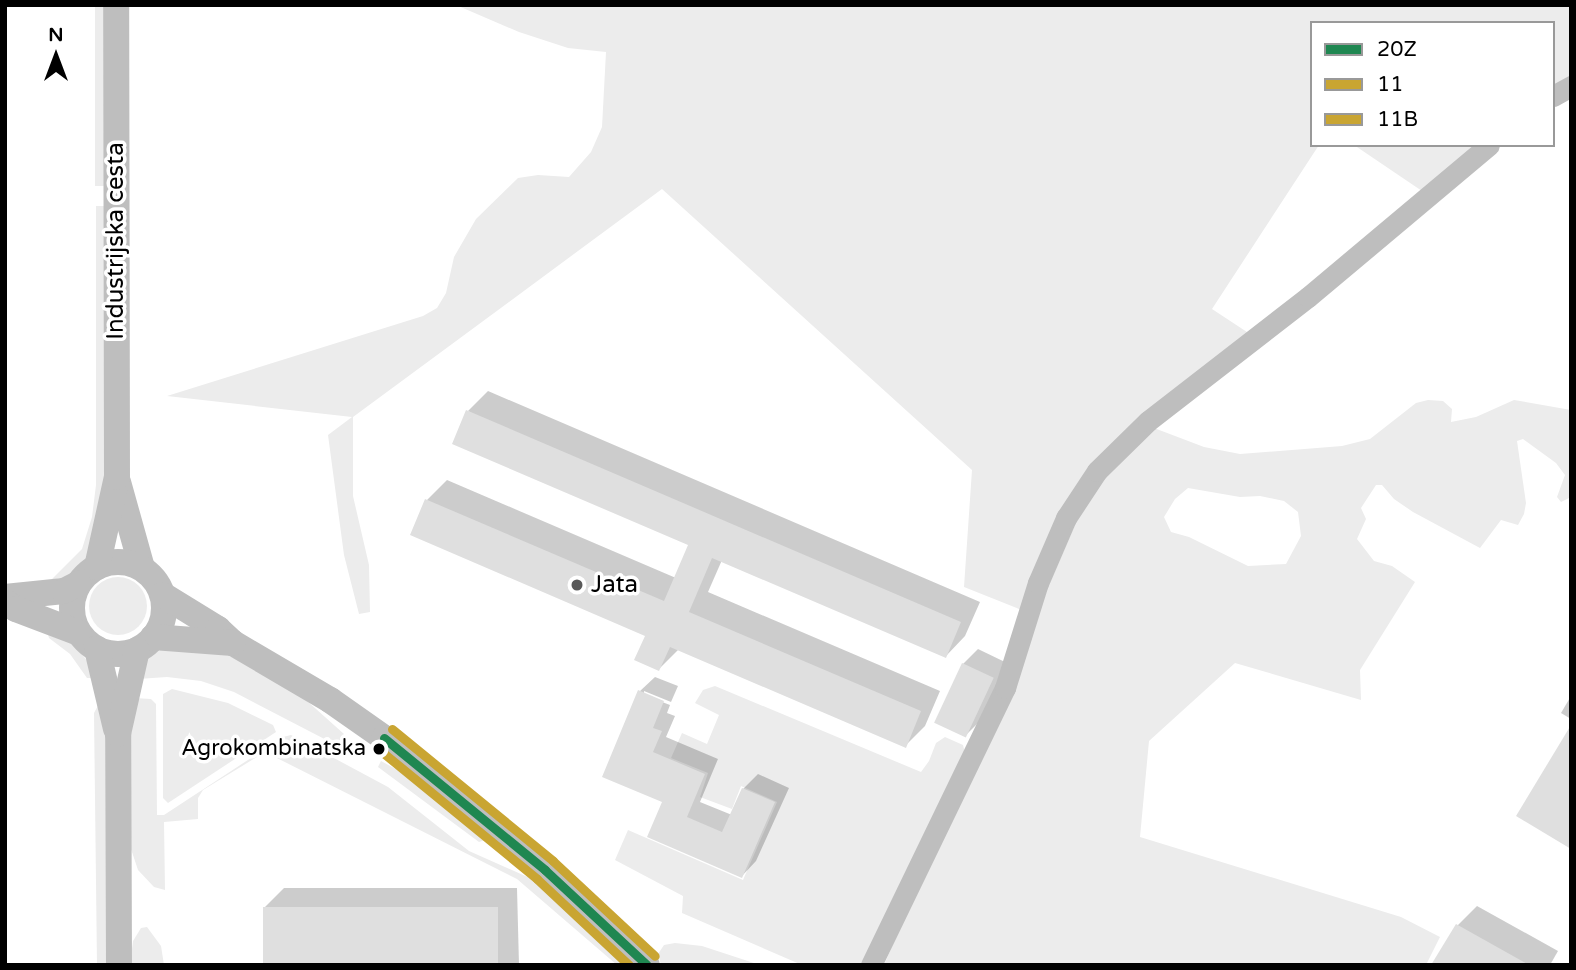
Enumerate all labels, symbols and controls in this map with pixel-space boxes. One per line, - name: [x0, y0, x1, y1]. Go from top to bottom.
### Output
- north arrow: [21, 21, 91, 91]
- legend: [1310, 21, 1555, 147]
- text: N: [48, 24, 64, 46]
- text: 20Z: [1377, 37, 1417, 62]
- text: 11: [1377, 72, 1403, 97]
- text: 11B: [1377, 107, 1418, 132]
- street label: Industrijska cesta: [102, 142, 130, 340]
- place label: Jata: [591, 571, 638, 599]
- marker: Jata: [569, 577, 585, 593]
- place label: Agrokombinatska: [181, 736, 366, 762]
- marker: Agrokombinatska: [372, 742, 386, 756]

